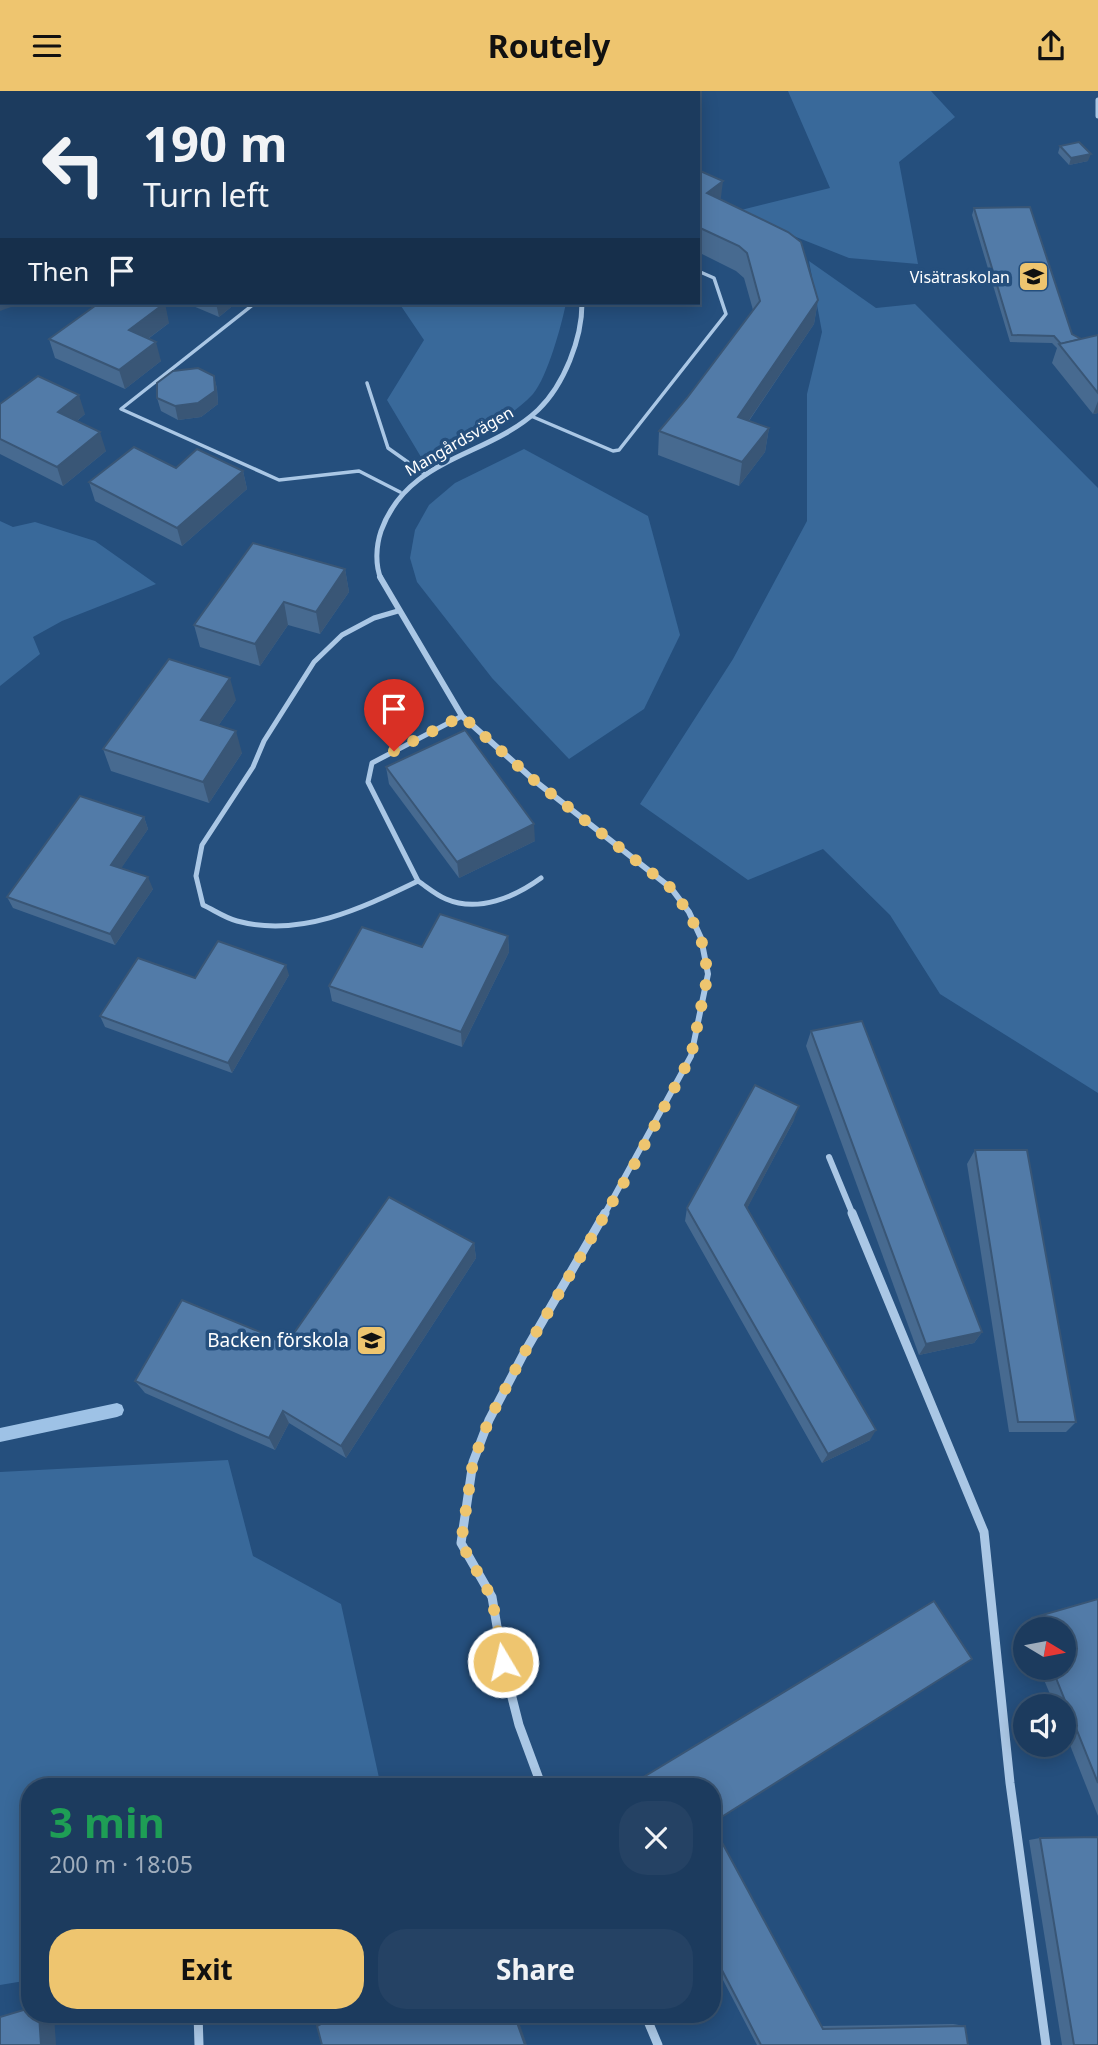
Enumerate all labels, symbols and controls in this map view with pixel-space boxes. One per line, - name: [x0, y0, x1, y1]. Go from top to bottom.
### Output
- text: Routely: [488, 24, 610, 67]
- icon: menu: [28, 27, 66, 65]
- icon: share: [1032, 27, 1070, 65]
- text: 190 m: [143, 110, 288, 176]
- icon: left: [28, 119, 119, 210]
- text: Turn left: [143, 173, 269, 216]
- icon: arrive: [103, 252, 141, 290]
- text: Then: [28, 253, 89, 289]
- school or university icon: Visätraskolan: [1016, 260, 1050, 294]
- place label: Visätraskolan: [910, 266, 1010, 288]
- street label: Mangårdsvägen: [401, 401, 517, 481]
- pin: [364, 679, 424, 751]
- icon: arrive: [375, 690, 413, 728]
- school or university icon: Backen förskola: [355, 1323, 389, 1357]
- place label: Backen förskola: [207, 1327, 349, 1353]
- north arrow: [1013, 1617, 1076, 1680]
- map controls: [1013, 1617, 1076, 1757]
- position arrow: [466, 1625, 540, 1699]
- button: sound: [1013, 1694, 1076, 1757]
- text: 3 min: [49, 1793, 165, 1850]
- button: close: [619, 1801, 693, 1875]
- text: 200 m · 18:05: [49, 1848, 193, 1880]
- button: Exit: [49, 1929, 364, 2009]
- button: Share: [378, 1929, 693, 2009]

